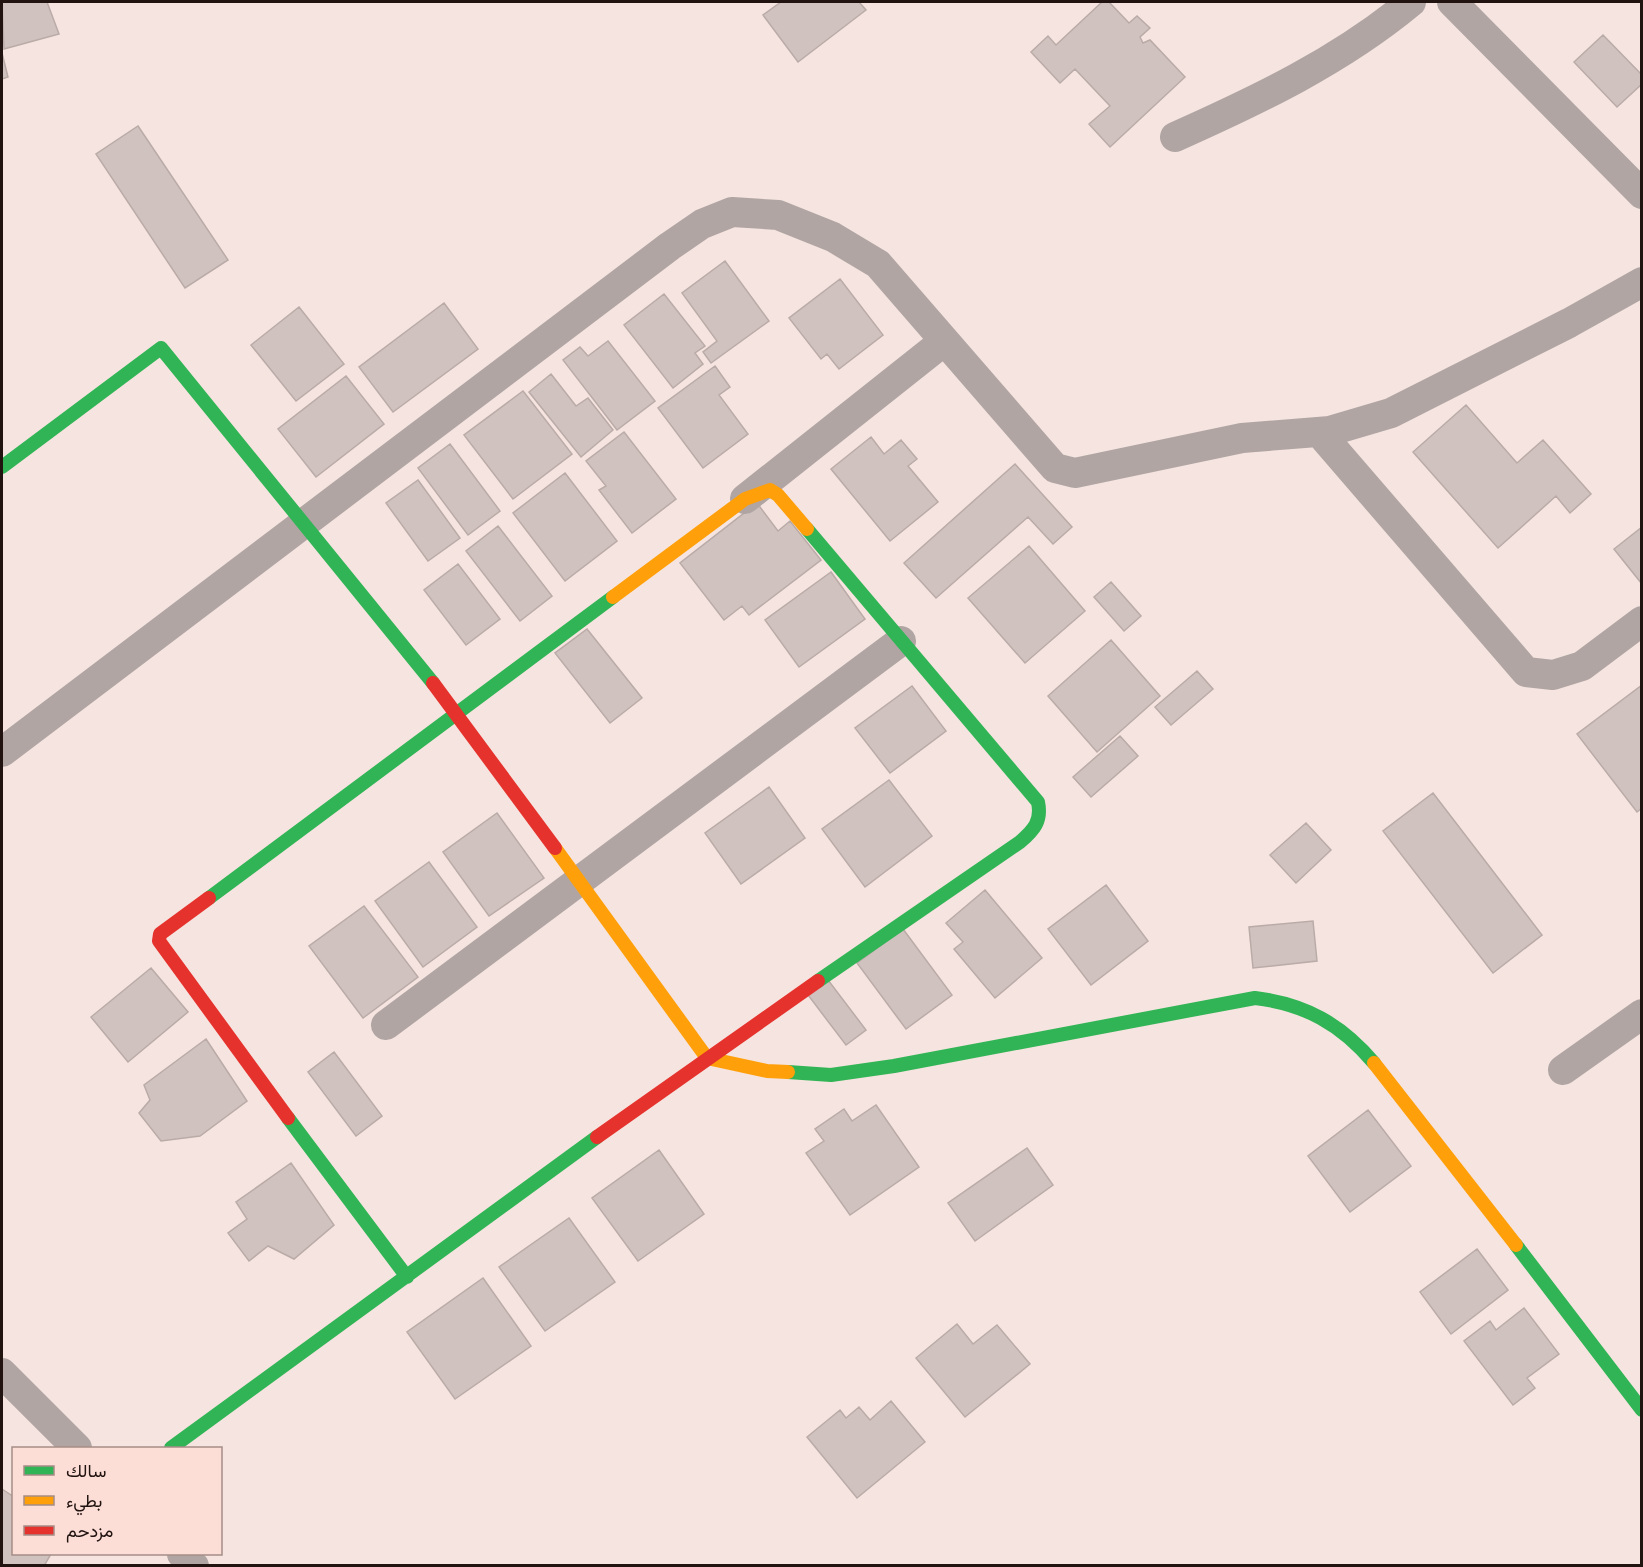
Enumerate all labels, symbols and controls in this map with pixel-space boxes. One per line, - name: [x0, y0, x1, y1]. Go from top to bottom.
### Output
- legend: [12, 1447, 222, 1555]
- text: سالك: [66, 1460, 106, 1480]
- text: بطيء: [66, 1490, 102, 1516]
- text: مزدحم: [66, 1520, 113, 1543]

